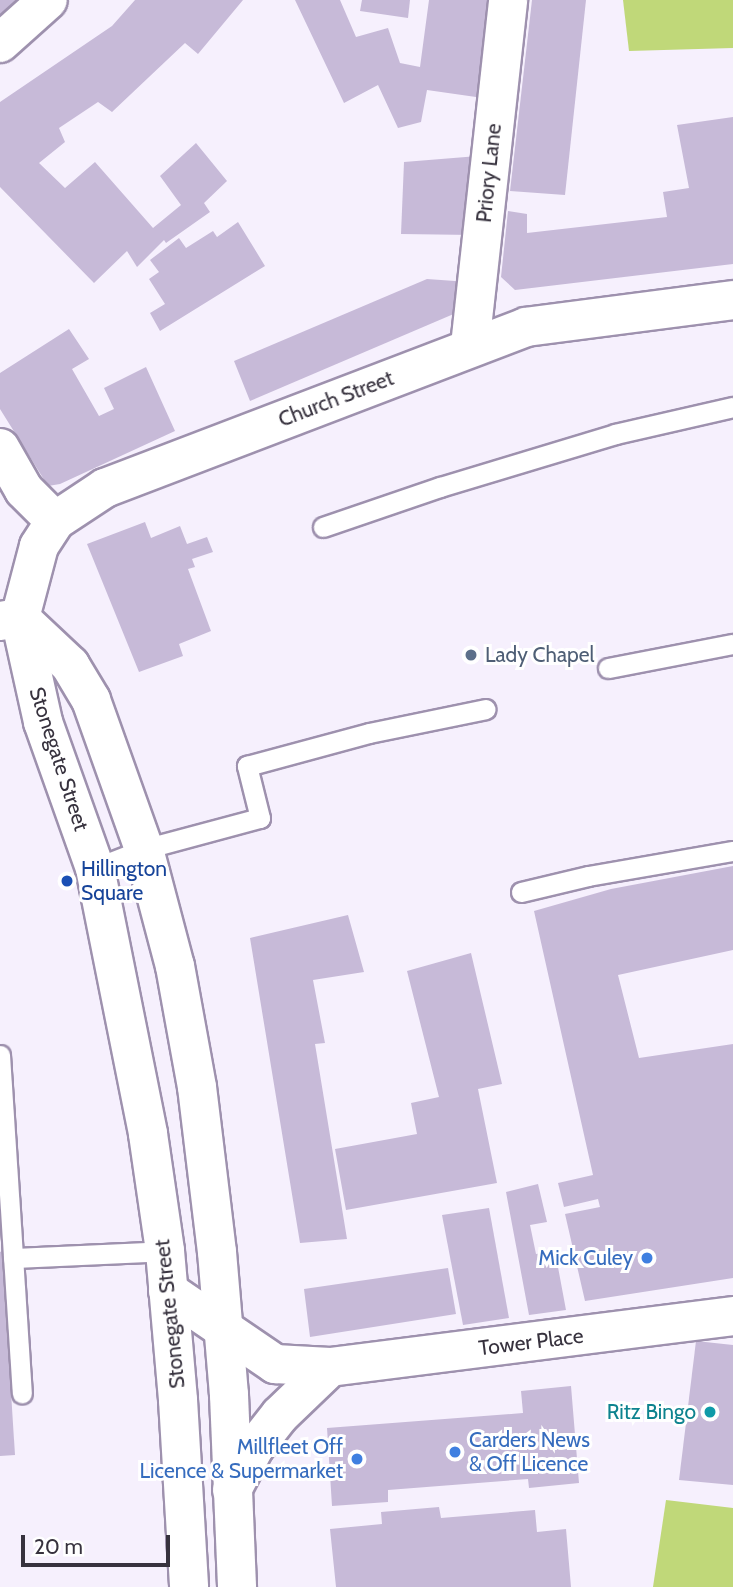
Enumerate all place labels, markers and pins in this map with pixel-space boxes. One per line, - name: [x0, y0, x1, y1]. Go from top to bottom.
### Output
- place label: Lady Chapel: [485, 642, 594, 668]
- marker: Lady Chapel: [463, 647, 479, 663]
- place label: Hillington Square: [81, 856, 167, 906]
- marker: Hillington Square: [59, 873, 75, 889]
- place label: Mick Culey: [538, 1245, 633, 1271]
- marker: Mick Culey: [639, 1250, 655, 1266]
- place label: Ritz Bingo: [607, 1399, 696, 1425]
- marker: Ritz Bingo: [702, 1404, 718, 1420]
- place label: Carders News & Off Licence: [469, 1427, 590, 1477]
- place label: Millfleet Off Licence & Supermarket: [140, 1434, 343, 1484]
- marker: Carders News & Off Licence: [447, 1444, 463, 1460]
- marker: Millfleet Off Licence & Supermarket: [349, 1451, 365, 1467]

